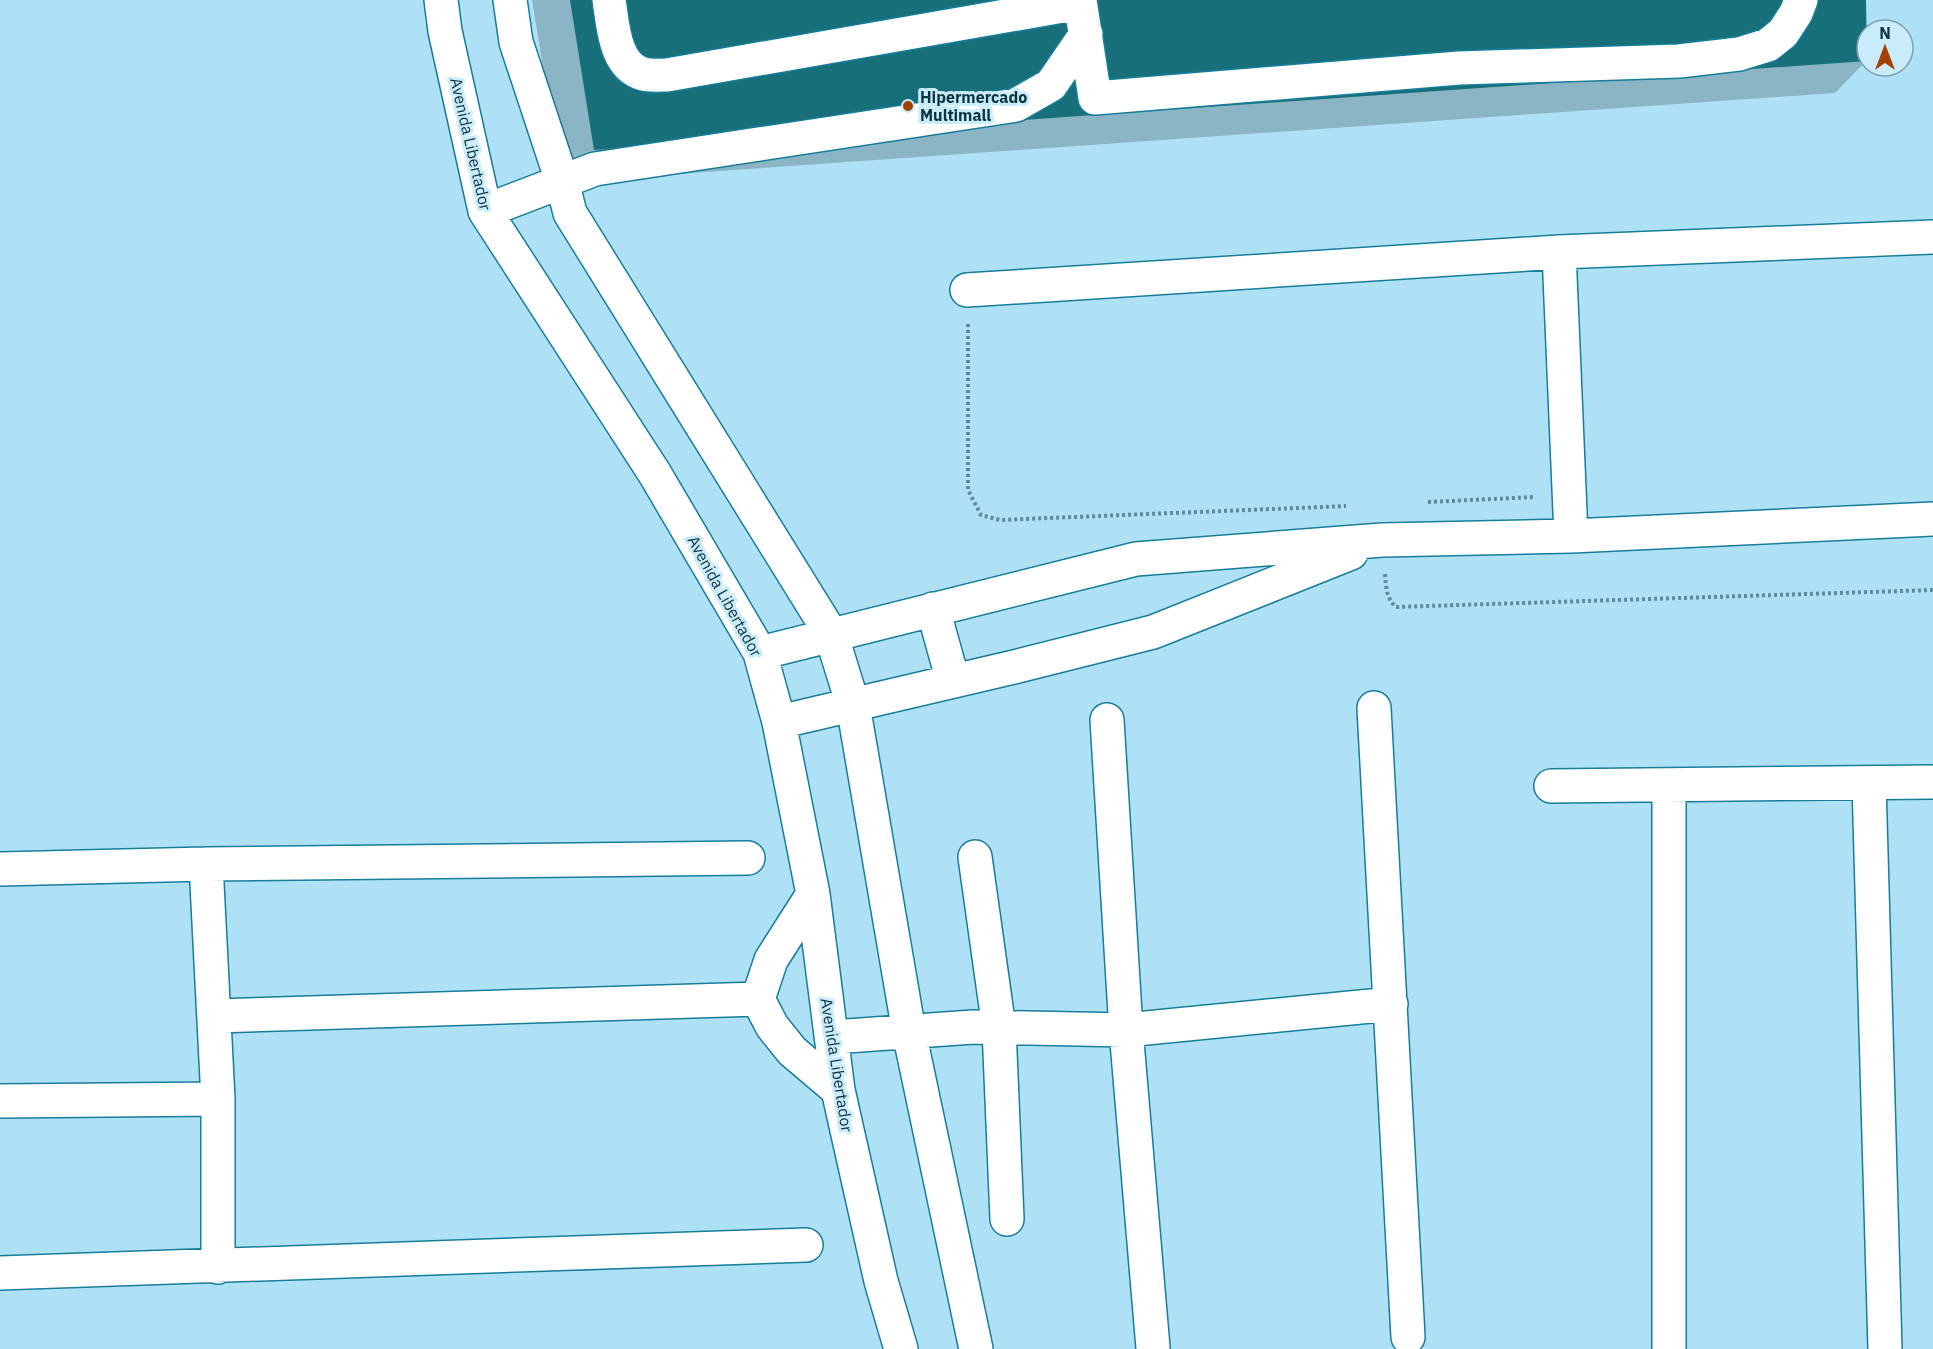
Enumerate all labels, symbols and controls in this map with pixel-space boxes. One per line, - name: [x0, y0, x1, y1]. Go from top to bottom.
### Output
- north arrow: [1855, 18, 1915, 78]
- text: N: [1879, 23, 1891, 43]
- street label: Avenida Libertador: [446, 76, 496, 212]
- place label: Hipermercado Multimall: [920, 87, 1027, 125]
- marker: Hipermercado Multimall: [901, 99, 915, 113]
- street label: Avenida Libertador: [683, 532, 767, 660]
- street label: Avenida Libertador: [817, 997, 857, 1134]

